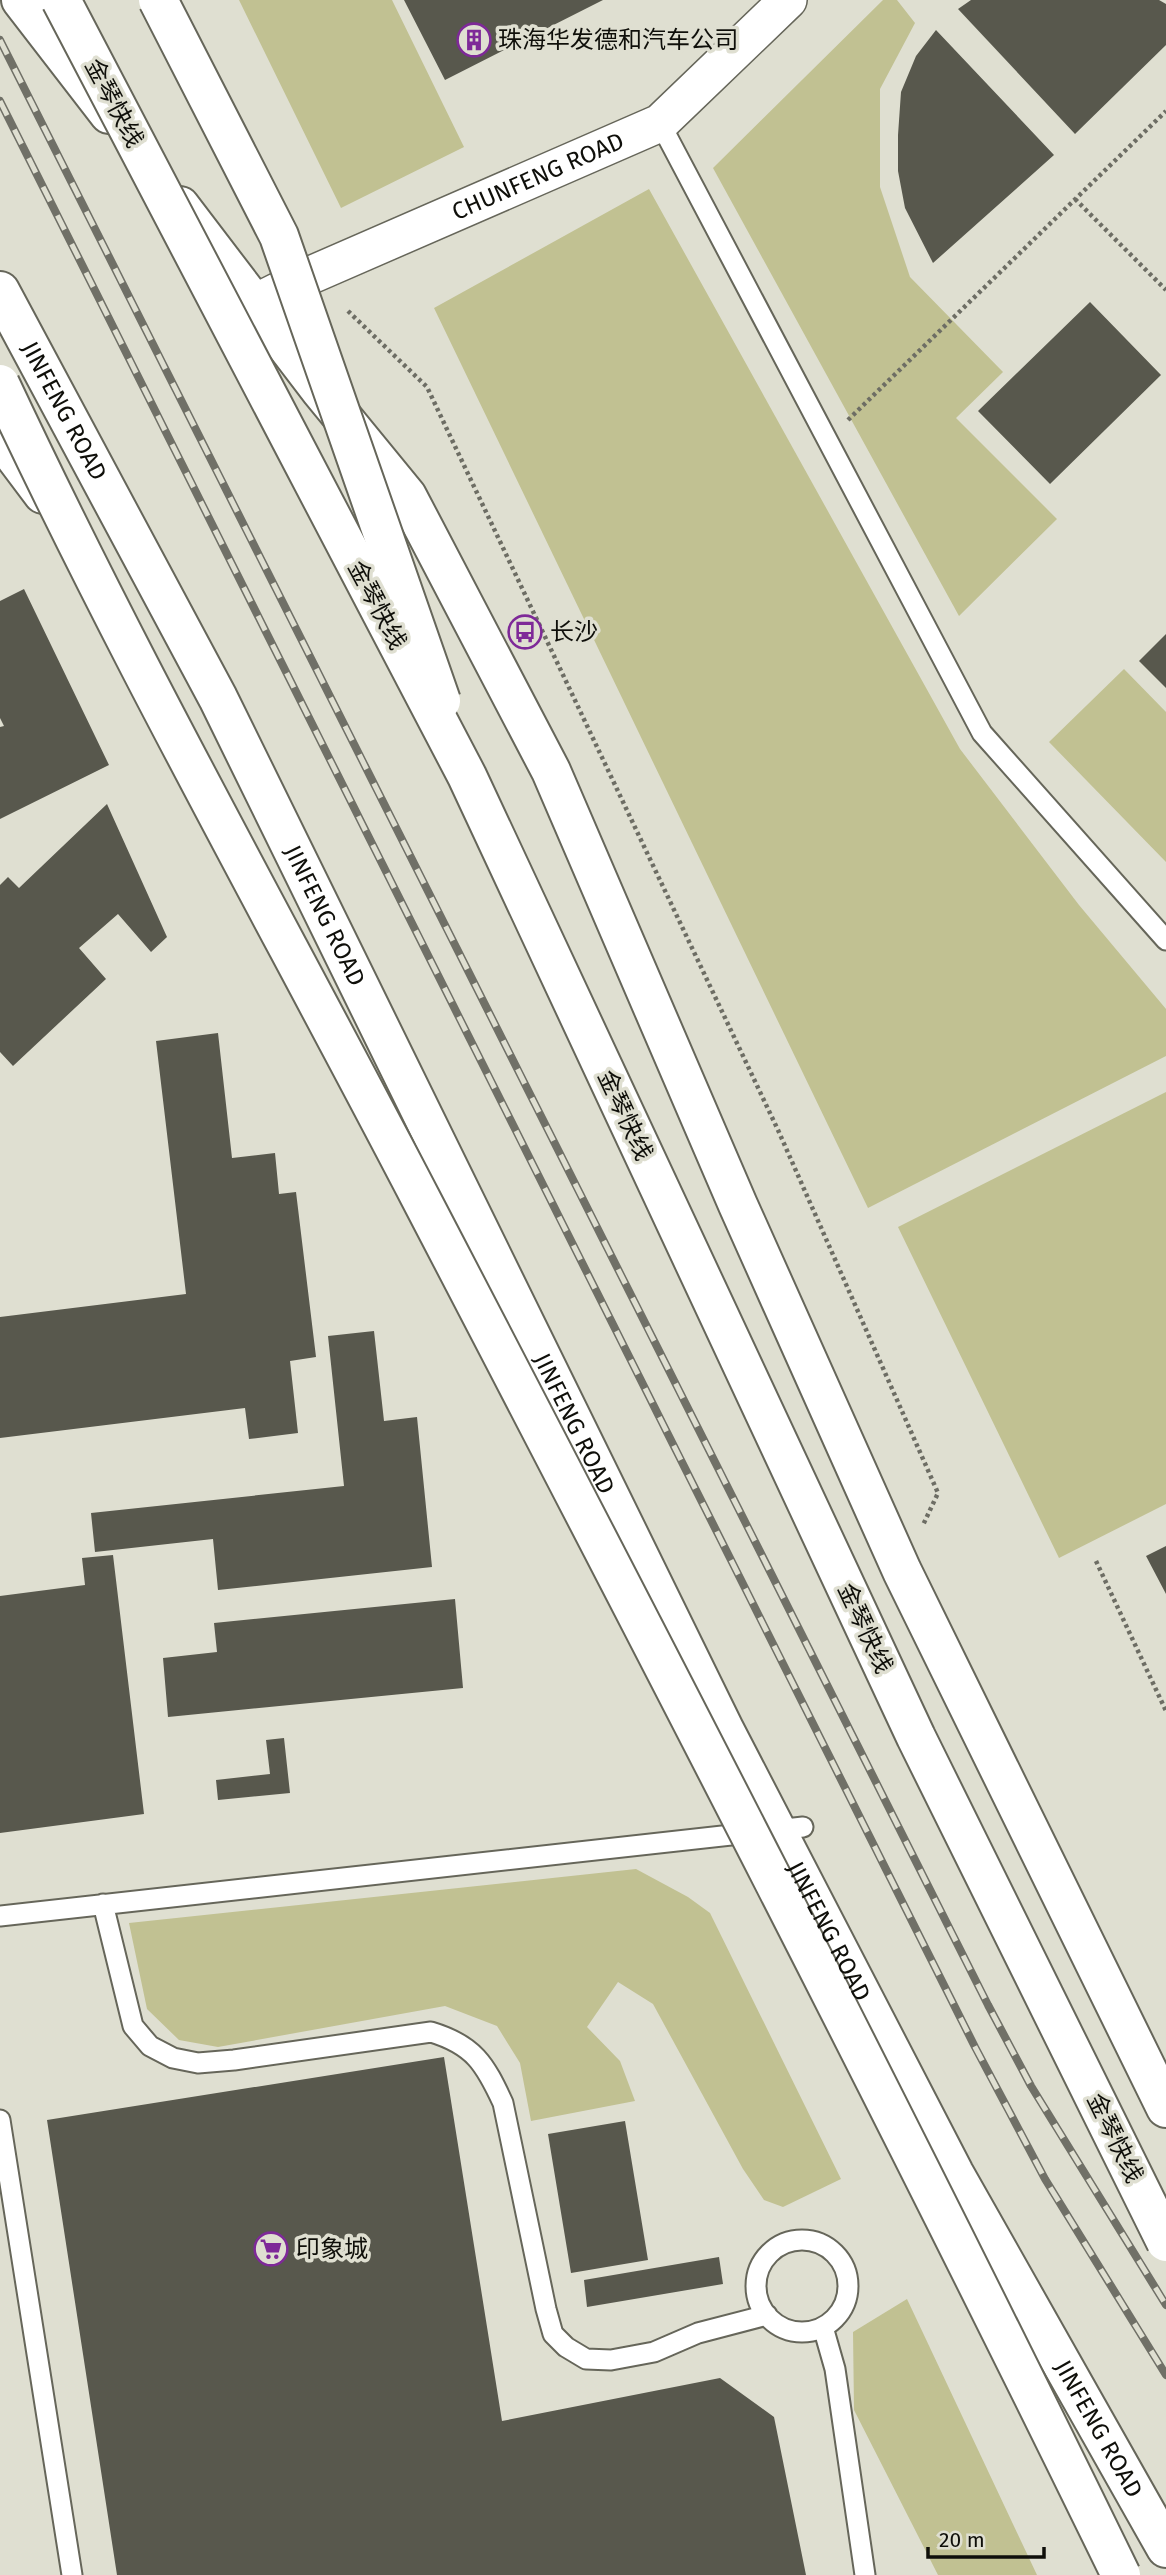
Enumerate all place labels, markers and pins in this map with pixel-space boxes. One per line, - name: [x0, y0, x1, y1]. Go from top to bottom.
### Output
- building icon: 珠海华发德和汽车公司: [455, 21, 493, 59]
- place label: 珠海华发德和汽车公司: [498, 26, 738, 54]
- bus stop icon: 长沙: [506, 613, 544, 651]
- place label: 长沙: [550, 618, 598, 646]
- supermarket icon: 印象城: [252, 2230, 290, 2268]
- place label: 印象城: [296, 2235, 368, 2263]

